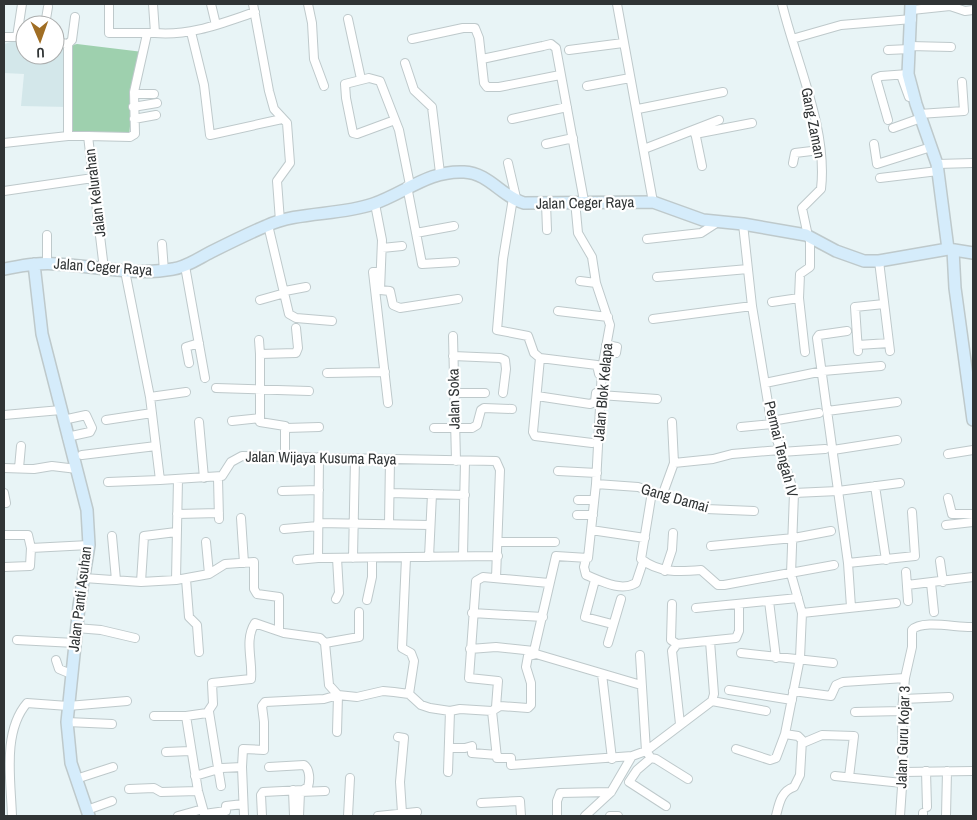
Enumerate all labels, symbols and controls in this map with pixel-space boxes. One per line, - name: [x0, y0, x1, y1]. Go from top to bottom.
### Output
- north arrow: [15, 15, 65, 65]
- text: U: [36, 44, 45, 62]
- street label: Gang Zaman: [796, 86, 831, 160]
- street label: Jalan Kelurahan: [79, 148, 110, 238]
- street label: Jalan Ceger Raya: [536, 191, 635, 214]
- street label: Jalan Ceger Raya: [53, 253, 153, 280]
- street label: Jalan Blok Kelapa: [588, 342, 617, 442]
- street label: Jalan Soka: [442, 368, 465, 430]
- street label: Permai Tengah IV: [759, 399, 804, 500]
- street label: Jalan Wijaya Kusuma Raya: [245, 446, 397, 469]
- street label: Gang Damai: [639, 478, 712, 517]
- street label: Jalan Panti Asuhan: [63, 545, 96, 653]
- street label: Jalan Guru Kojar 3: [890, 685, 915, 789]

